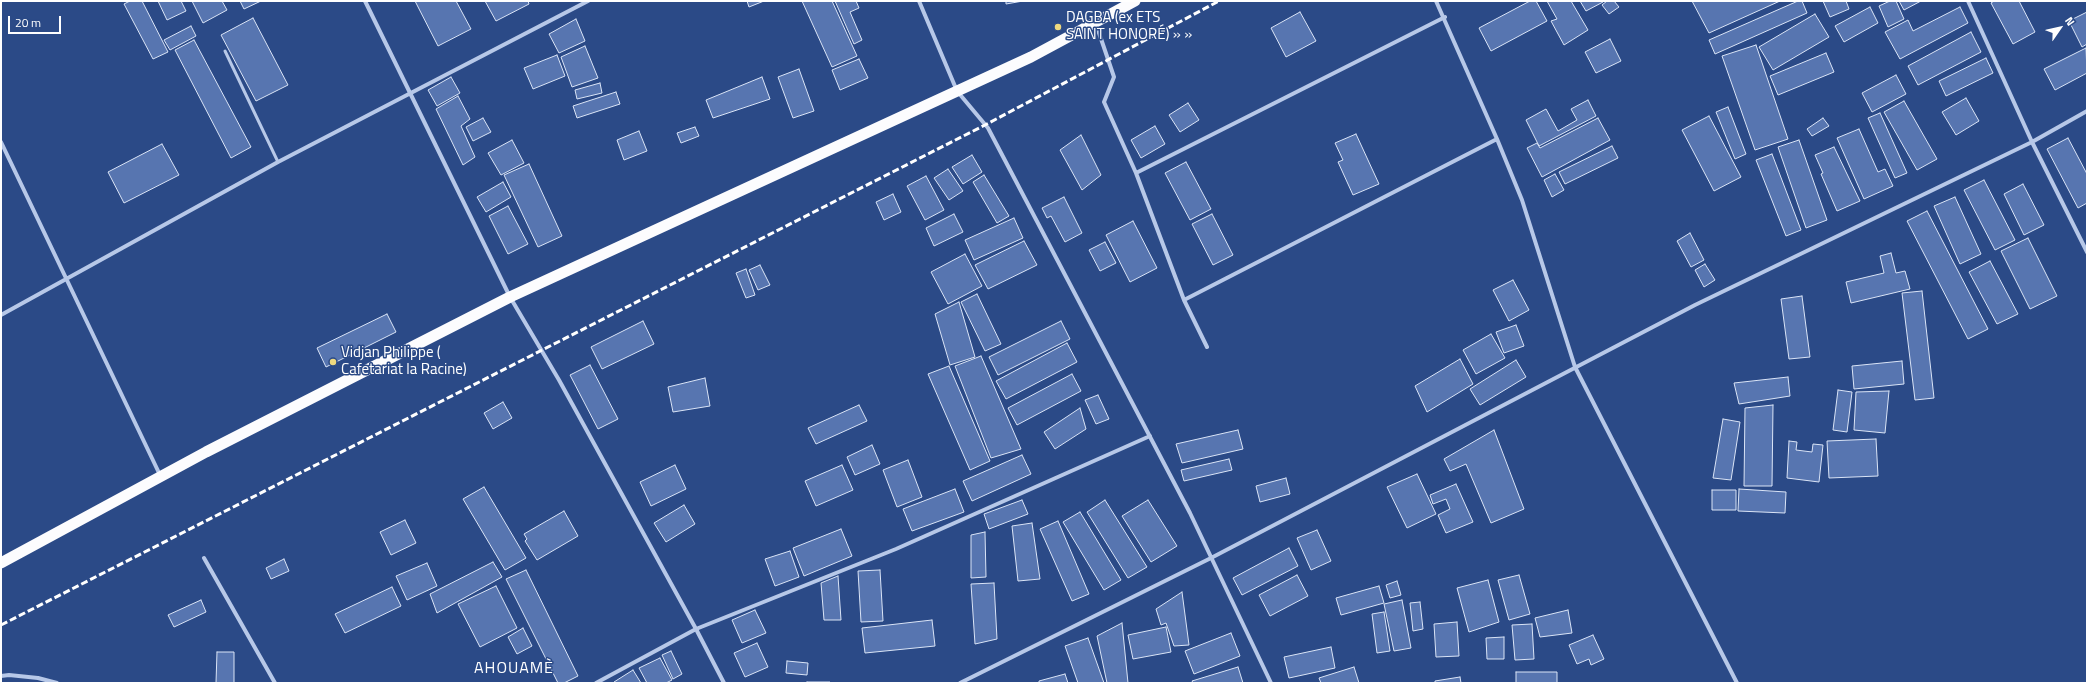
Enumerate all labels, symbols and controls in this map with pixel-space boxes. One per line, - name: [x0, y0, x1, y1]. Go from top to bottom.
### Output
- scale bar: [10, 8, 63, 34]
- north arrow: [2040, 8, 2080, 48]
- place label: DAGBA (ex ETS SAINT HONORÉ) » »: [1066, 9, 1192, 44]
- text: 20 m: [15, 13, 41, 32]
- text: N: [2061, 14, 2079, 29]
- marker: DAGBA (ex ETS SAINT HONORÉ) » »: [1053, 22, 1063, 32]
- place label: Vidjan Philippe ( Cafetariat la Racine): [341, 344, 467, 379]
- marker: Vidjan Philippe ( Cafetariat la Racine): [328, 357, 338, 367]
- district label: AHOUAMÈ: [474, 659, 554, 679]

